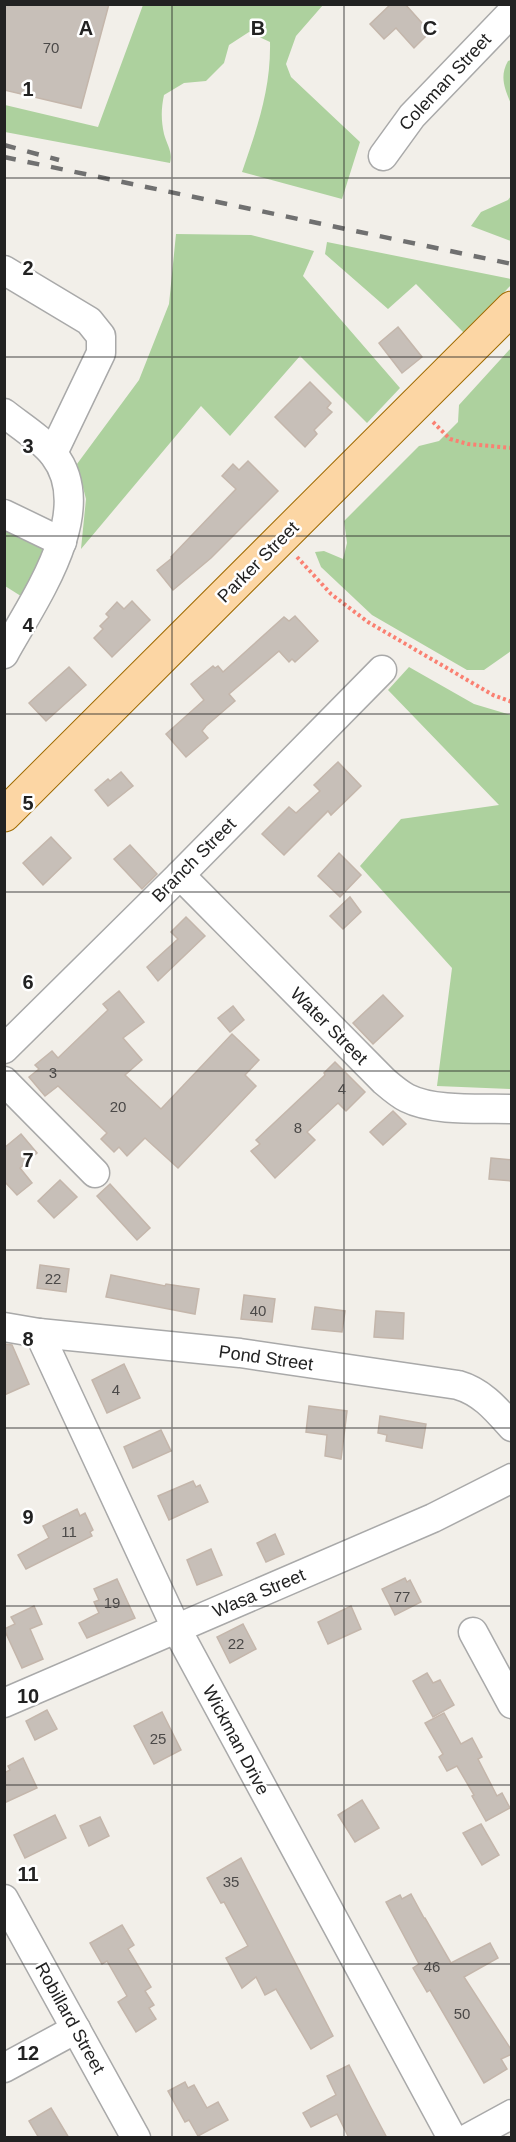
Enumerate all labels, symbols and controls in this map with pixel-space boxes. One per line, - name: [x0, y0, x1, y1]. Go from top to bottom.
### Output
- text: A: [79, 17, 93, 39]
- text: B: [251, 17, 265, 39]
- street label: Coleman Street: [394, 29, 496, 135]
- house number: 70: [43, 39, 59, 56]
- text: 1: [22, 78, 34, 100]
- text: 2: [22, 257, 34, 279]
- text: 3: [22, 435, 34, 457]
- street label: Parker Street: [213, 517, 303, 607]
- text: 4: [22, 614, 34, 636]
- text: 5: [22, 792, 34, 814]
- street label: Branch Street: [148, 814, 240, 906]
- text: 6: [22, 971, 34, 993]
- street label: Water Street: [286, 983, 372, 1069]
- house number: 3: [49, 1064, 57, 1081]
- house number: 4: [338, 1080, 346, 1097]
- house number: 20: [110, 1098, 126, 1115]
- house number: 8: [294, 1119, 302, 1136]
- text: 7: [22, 1149, 34, 1171]
- house number: 22: [45, 1270, 61, 1287]
- house number: 40: [250, 1302, 266, 1319]
- text: 8: [22, 1328, 34, 1350]
- street label: Pond Street: [218, 1341, 314, 1375]
- house number: 4: [112, 1381, 120, 1398]
- text: 9: [22, 1506, 34, 1528]
- house number: 11: [61, 1523, 77, 1540]
- street label: Wasa Street: [210, 1565, 308, 1621]
- house number: 77: [394, 1588, 410, 1605]
- house number: 19: [104, 1594, 120, 1611]
- house number: 22: [228, 1635, 244, 1652]
- street label: Wickman Drive: [199, 1682, 273, 1798]
- text: 10: [17, 1685, 39, 1707]
- house number: 25: [150, 1730, 166, 1747]
- text: 11: [17, 1863, 39, 1885]
- house number: 35: [223, 1873, 239, 1890]
- house number: 46: [424, 1958, 440, 1975]
- street label: Robillard Street: [31, 1959, 109, 2077]
- house number: 50: [454, 2005, 470, 2022]
- text: 12: [17, 2042, 39, 2064]

